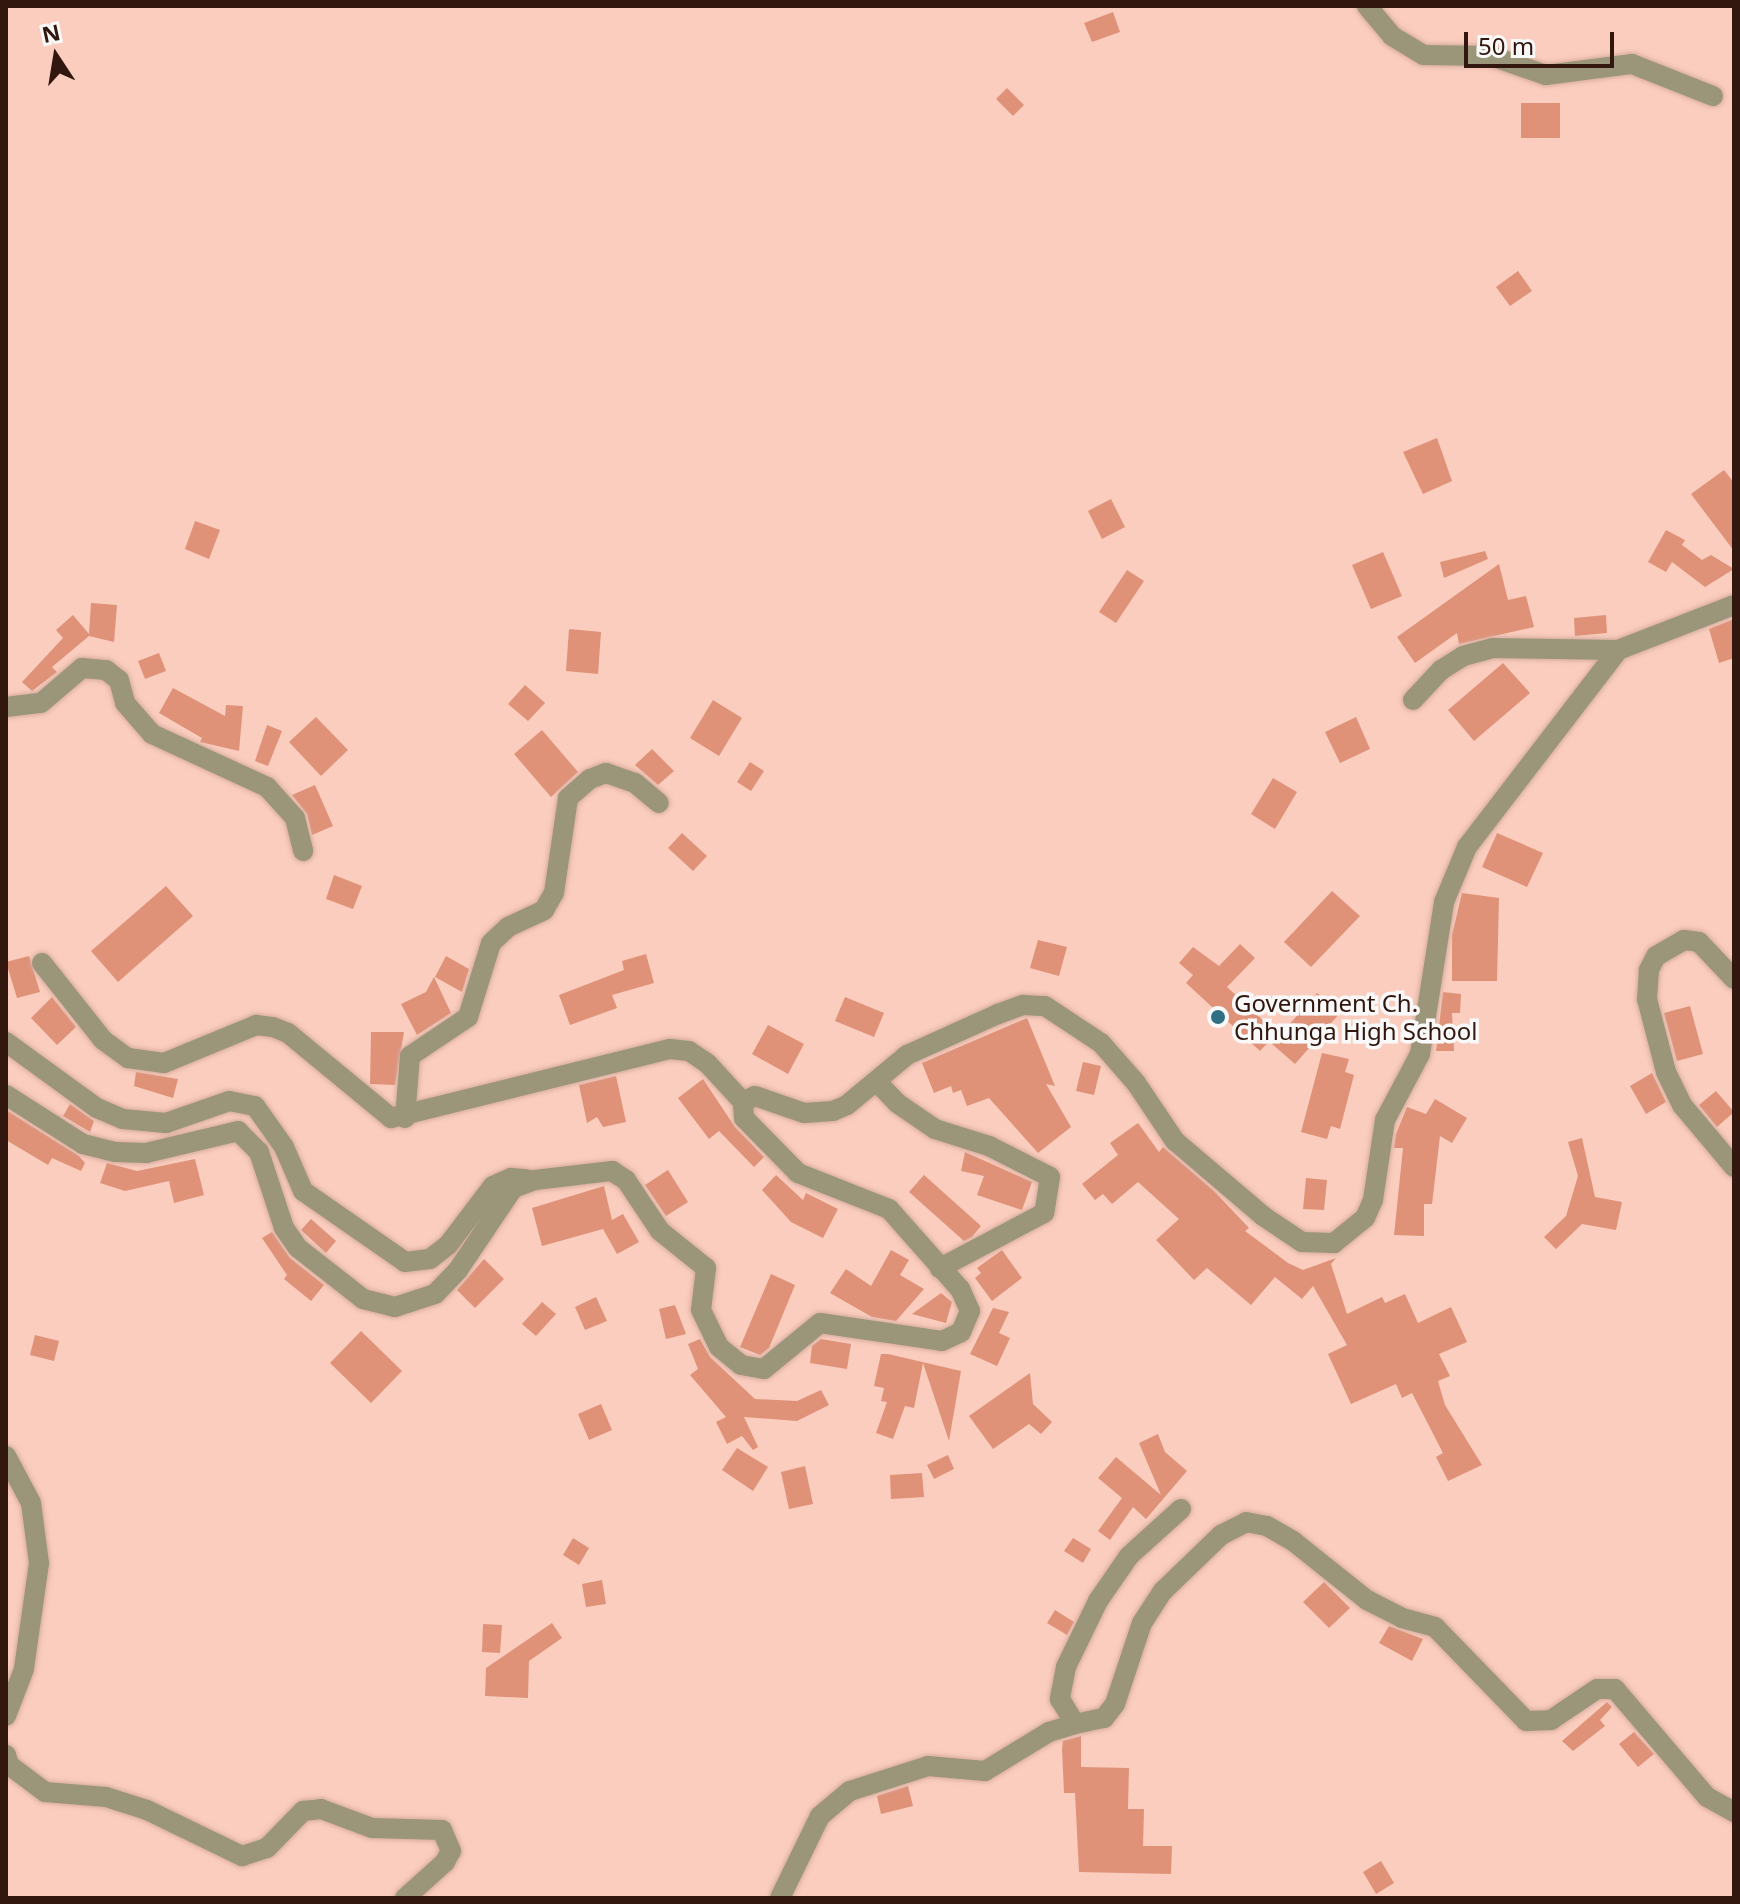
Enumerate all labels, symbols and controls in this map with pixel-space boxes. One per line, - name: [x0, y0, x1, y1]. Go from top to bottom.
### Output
- north arrow: [16, 16, 96, 96]
- text: N: [39, 16, 63, 49]
- scale bar: [1468, 16, 1618, 66]
- text: 50 m: [1478, 29, 1534, 62]
- place label: Government Ch. Chhunga High School: [1234, 989, 1478, 1045]
- marker: Government Ch. Chhunga High School: [1209, 1008, 1227, 1026]

